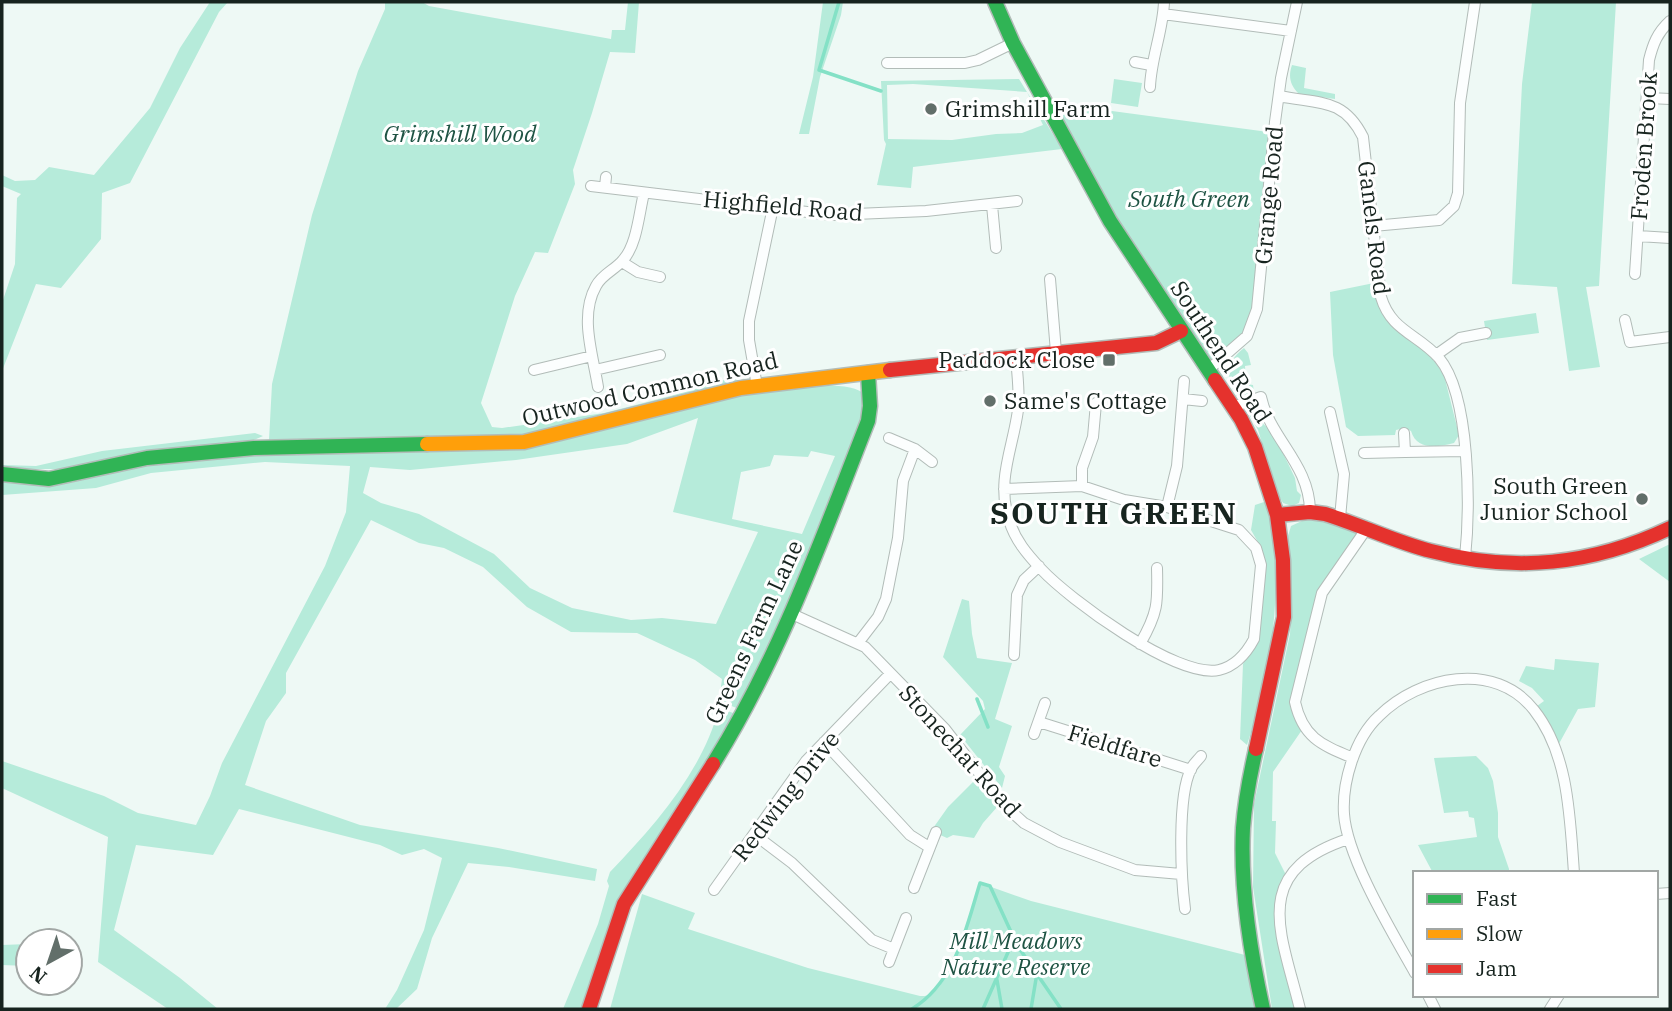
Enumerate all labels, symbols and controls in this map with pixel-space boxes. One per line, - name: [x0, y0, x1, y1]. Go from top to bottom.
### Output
- street label: Froden Brook: [1623, 70, 1663, 221]
- place label: Grimshill Farm: [945, 93, 1111, 123]
- marker: Grimshill Farm: [923, 101, 939, 117]
- park label: Grimshill Wood: [384, 118, 537, 148]
- street label: Grange Road: [1247, 124, 1289, 265]
- street label: Ganels Road: [1352, 159, 1398, 297]
- street label: Highfield Road: [702, 183, 864, 227]
- park label: South Green: [1127, 183, 1250, 213]
- street label: Southend Road: [1164, 274, 1279, 429]
- street label: Outwood Common Road: [519, 344, 781, 432]
- place label: Paddock Close: [938, 344, 1095, 374]
- marker: Paddock Close: [1101, 352, 1117, 368]
- place label: Same's Cottage: [1004, 385, 1167, 415]
- marker: Same's Cottage: [982, 393, 998, 409]
- place label: South Green Junior School: [1480, 470, 1628, 526]
- marker: South Green Junior School: [1634, 491, 1650, 507]
- district label: SOUTH GREEN: [990, 493, 1238, 532]
- street label: Greens Farm Lane: [697, 535, 809, 728]
- street label: Stonechat Road: [893, 678, 1028, 823]
- street label: Fieldfare: [1064, 716, 1166, 774]
- street label: Redwing Drive: [725, 724, 845, 867]
- legend: [1413, 871, 1658, 997]
- text: Fast: [1476, 884, 1517, 912]
- text: Slow: [1476, 919, 1523, 947]
- park label: Mill Meadows Nature Reserve: [941, 925, 1090, 981]
- north arrow: [14, 927, 84, 997]
- text: Jam: [1476, 954, 1517, 982]
- text: N: [25, 961, 52, 989]

